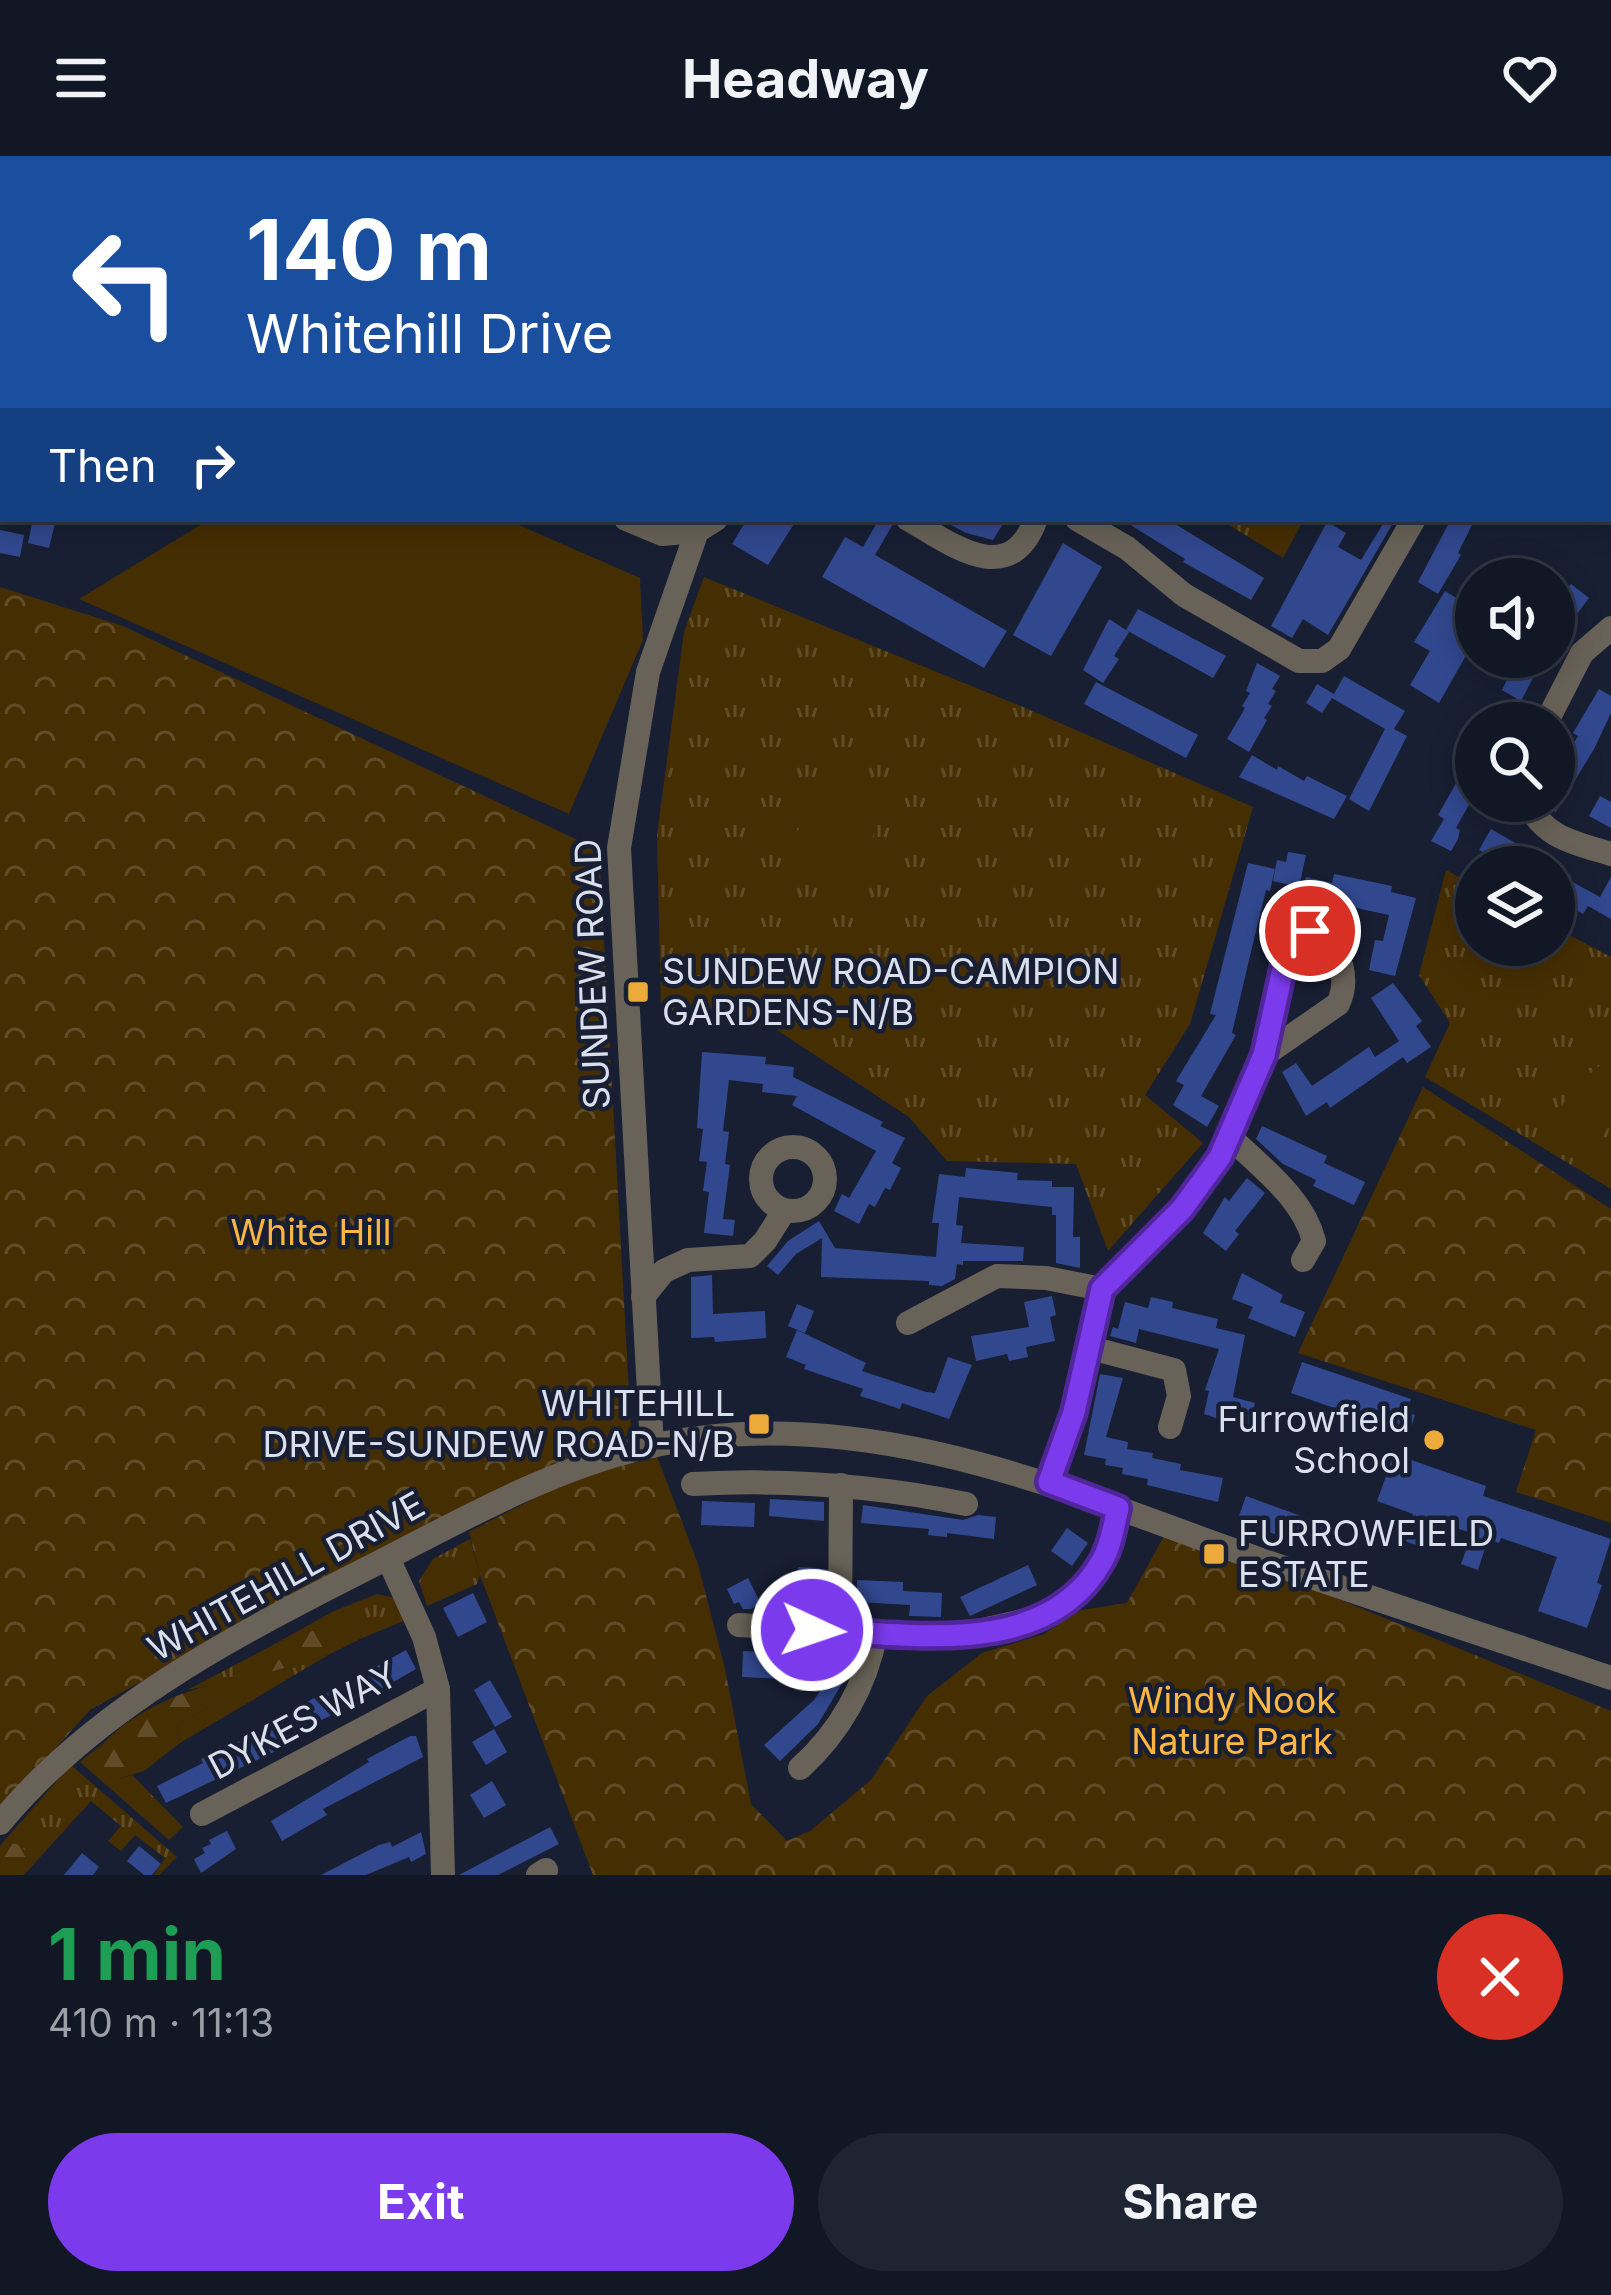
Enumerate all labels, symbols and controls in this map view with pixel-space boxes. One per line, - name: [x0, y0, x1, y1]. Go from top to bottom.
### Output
- icon: menu: [48, 45, 114, 111]
- icon: heart: [1497, 45, 1563, 111]
- text: Headway: [682, 46, 929, 111]
- text: 140 m: [246, 199, 492, 300]
- icon: left: [48, 204, 204, 360]
- text: Whitehill Drive: [246, 301, 613, 366]
- icon: right: [180, 432, 246, 498]
- text: Then: [48, 438, 156, 493]
- map controls: [1455, 558, 1575, 966]
- button: sound: [1455, 558, 1575, 678]
- button: search: [1455, 702, 1575, 822]
- street label: SUNDEW ROAD: [565, 838, 619, 1110]
- button: layers: [1455, 846, 1575, 966]
- pin: [1259, 880, 1361, 982]
- icon: arrive: [1277, 898, 1343, 964]
- place label: SUNDEW ROAD-CAMPION GARDENS-N/B: [662, 949, 1119, 1034]
- marker: SUNDEW ROAD-CAMPION GARDENS-N/B: [625, 979, 651, 1005]
- park label: White Hill: [231, 1210, 391, 1254]
- place label: WHITEHILL DRIVE-SUNDEW ROAD-N/B: [262, 1381, 735, 1466]
- place label: Furrowfield School: [1217, 1397, 1410, 1482]
- marker: WHITEHILL DRIVE-SUNDEW ROAD-N/B: [746, 1411, 772, 1437]
- marker: Furrowfield School: [1421, 1427, 1447, 1453]
- street label: WHITEHILL DRIVE: [140, 1482, 432, 1670]
- place label: FURROWFIELD ESTATE: [1238, 1511, 1494, 1596]
- marker: FURROWFIELD ESTATE: [1201, 1541, 1227, 1567]
- position arrow: [749, 1567, 875, 1693]
- street label: DYKES WAY: [201, 1652, 405, 1788]
- park label: Windy Nook Nature Park: [1128, 1678, 1336, 1763]
- text: 1 min: [48, 1910, 226, 1997]
- button: close: [1437, 1914, 1563, 2040]
- text: 410 m · 11:13: [48, 1999, 274, 2046]
- button: Exit: [48, 2133, 794, 2271]
- button: Share: [818, 2133, 1563, 2271]

